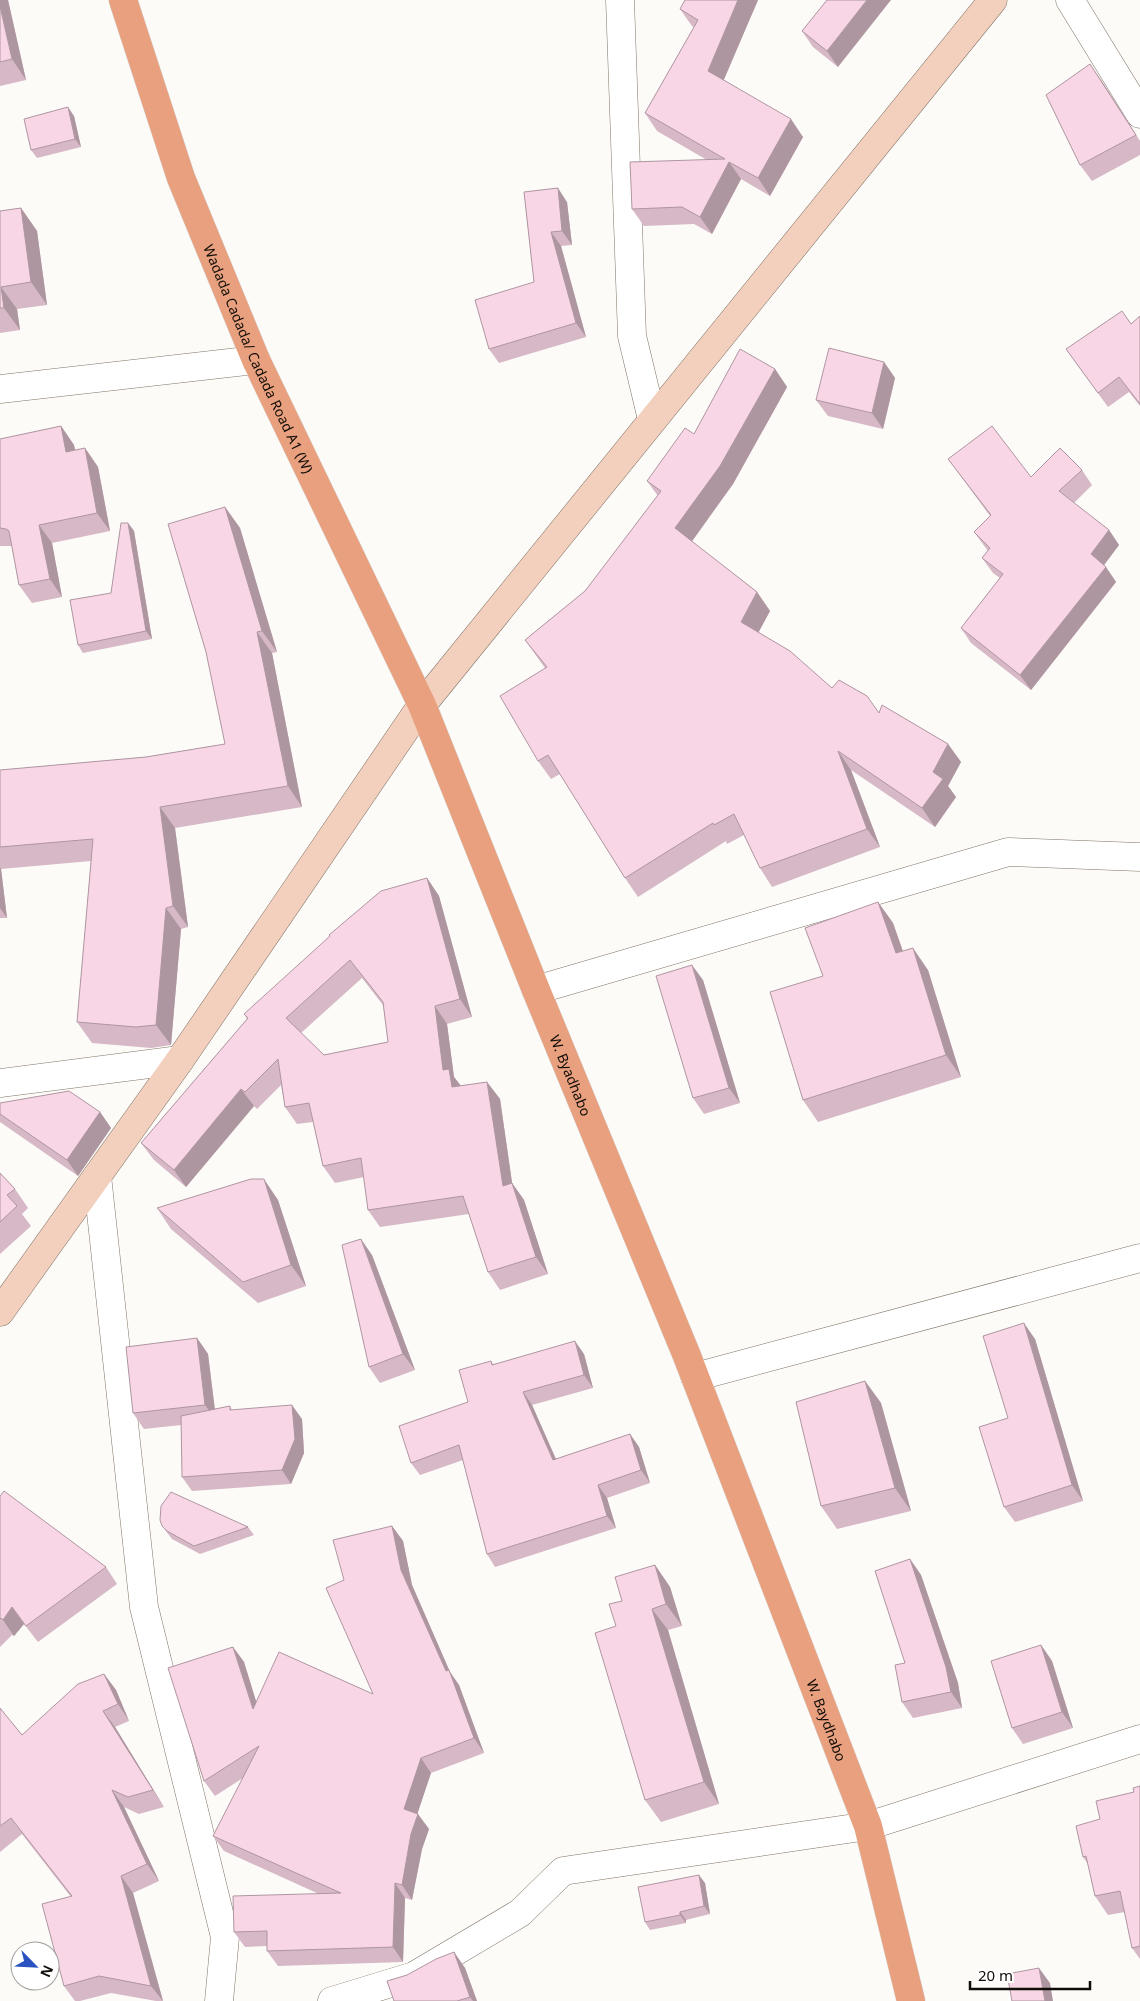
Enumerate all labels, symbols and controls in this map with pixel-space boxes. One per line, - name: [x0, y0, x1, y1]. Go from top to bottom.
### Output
- street label: Wadada Cadada/ Cadada Road A1 (W): [200, 241, 318, 476]
- street label: W. Byadhabo: [546, 1032, 596, 1119]
- street label: W. Baydhabo: [803, 1677, 852, 1764]
- north arrow: [10, 1941, 60, 1991]
- scale bar: [970, 1958, 1090, 1990]
- text: N: [36, 1962, 58, 1981]
- text: 20 m: [978, 1965, 1013, 1985]

